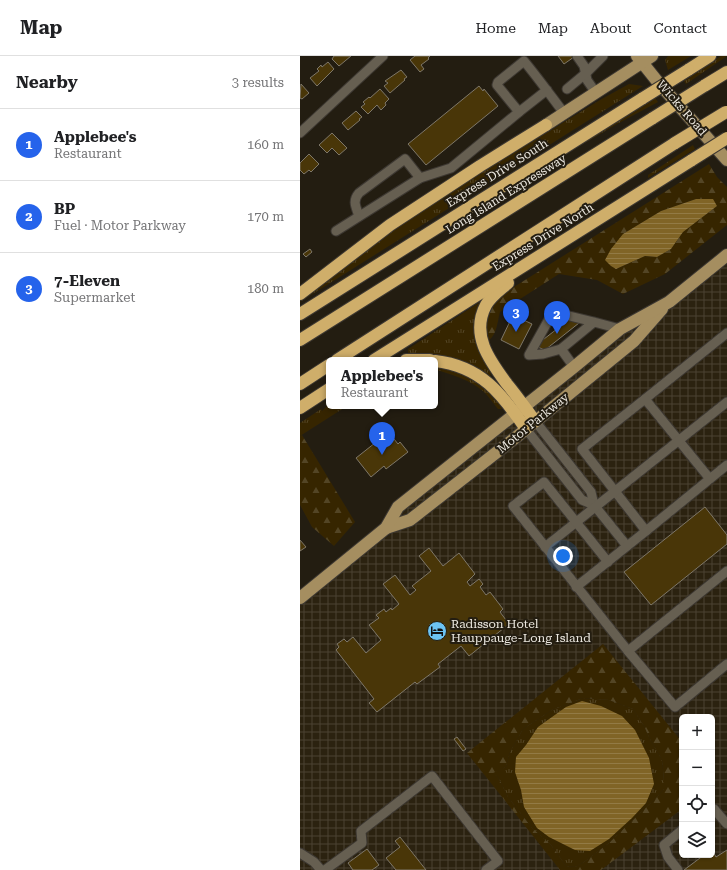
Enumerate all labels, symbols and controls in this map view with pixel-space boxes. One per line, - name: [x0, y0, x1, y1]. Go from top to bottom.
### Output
- text: Map: [20, 16, 62, 39]
- text: Home: [475, 20, 516, 36]
- text: Map: [538, 20, 568, 36]
- text: About: [590, 20, 632, 36]
- text: Contact: [654, 20, 707, 36]
- text: Nearby: [16, 72, 78, 92]
- text: 3 results: [232, 75, 284, 90]
- street label: Wicks Road: [654, 78, 710, 139]
- text: Applebee's: [54, 128, 136, 146]
- street label: Express Drive South: [444, 136, 551, 210]
- text: 1: [25, 137, 33, 152]
- text: 160 m: [247, 137, 284, 152]
- text: Restaurant: [54, 146, 122, 161]
- street label: Long Island Expressway: [443, 151, 570, 237]
- text: BP: [54, 200, 75, 218]
- street label: Express Drive North: [490, 200, 596, 274]
- text: 2: [25, 209, 33, 224]
- text: 170 m: [247, 209, 284, 224]
- text: Fuel · Motor Parkway: [54, 218, 186, 233]
- text: 7-Eleven: [54, 272, 120, 290]
- text: 3: [25, 281, 33, 296]
- text: 180 m: [247, 281, 284, 296]
- text: Supermarket: [54, 290, 135, 305]
- pin: 3: [503, 299, 529, 332]
- pin: 2: [544, 301, 570, 334]
- popup: [326, 357, 438, 409]
- text: Applebee's: [341, 367, 423, 385]
- text: Restaurant: [341, 385, 408, 400]
- street label: Motor Parkway: [495, 389, 572, 456]
- pin: 1: [369, 422, 395, 455]
- your location: [553, 546, 573, 566]
- place label: Radisson Hotel Hauppauge-Long Island: [451, 617, 591, 645]
- hotel icon: Radisson Hotel Hauppauge-Long Island: [426, 620, 448, 642]
- map controls: [679, 714, 715, 858]
- button: +: [679, 714, 715, 750]
- button: −: [679, 750, 715, 786]
- button: locate: [679, 786, 715, 822]
- button: layers: [679, 822, 715, 858]

